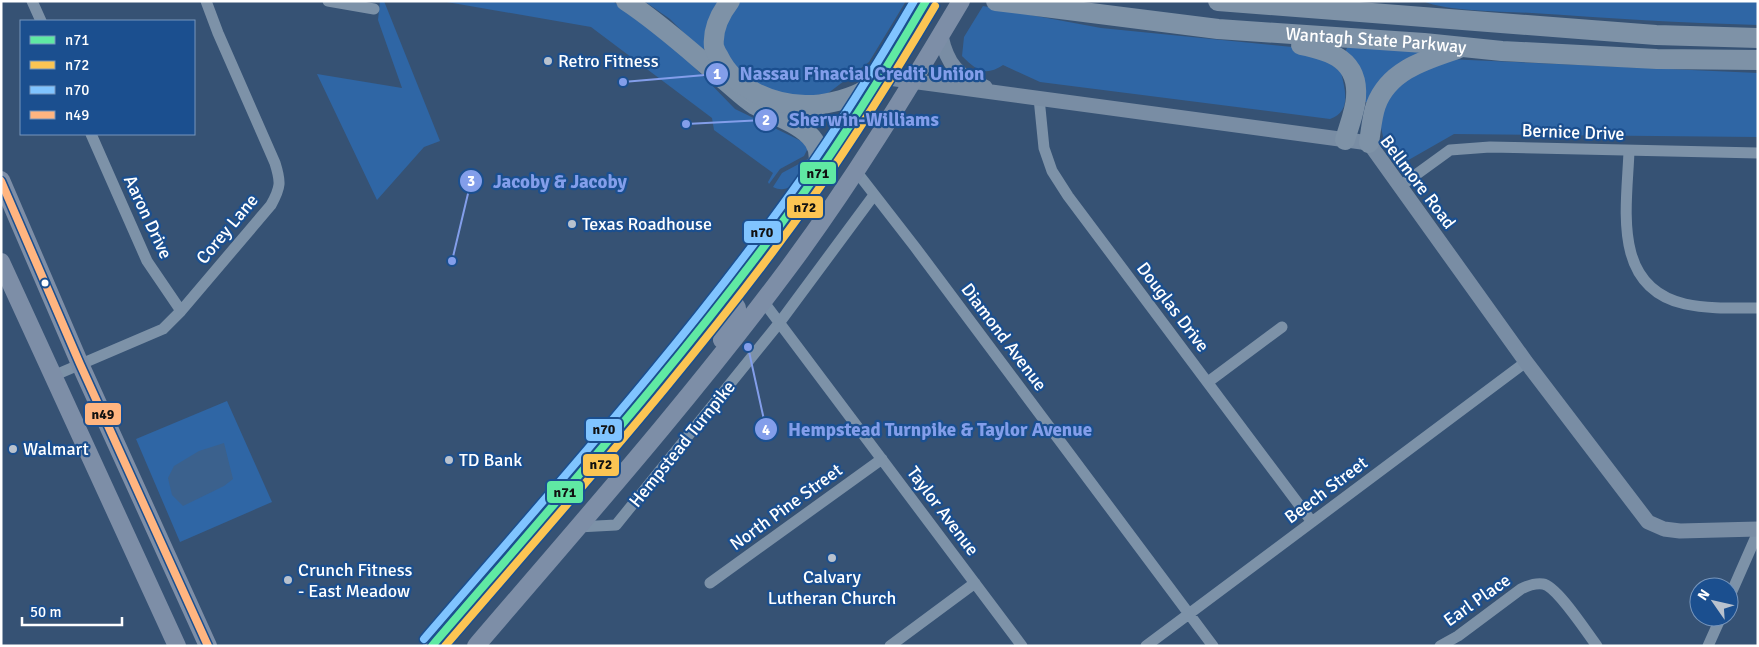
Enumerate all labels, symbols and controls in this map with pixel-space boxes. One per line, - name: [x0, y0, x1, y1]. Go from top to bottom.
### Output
- legend: [20, 20, 195, 135]
- street label: Wantagh State Parkway: [1285, 23, 1468, 58]
- text: n71: [65, 31, 89, 49]
- place label: Retro Fitness: [558, 50, 659, 72]
- marker: Retro Fitness: [542, 55, 554, 67]
- text: n72: [65, 56, 89, 74]
- callout: Nassau Finacial Credit Uniion: [705, 57, 995, 91]
- text: Nassau Finacial Credit Uniion: [739, 62, 985, 86]
- text: 1: [713, 65, 721, 83]
- text: n70: [65, 81, 89, 99]
- callout: Sherwin-Williams: [754, 103, 949, 137]
- text: n49: [65, 106, 89, 124]
- text: Sherwin-Williams: [789, 108, 939, 132]
- text: 2: [762, 111, 770, 129]
- street label: Bernice Drive: [1521, 119, 1625, 145]
- street label: Bellmore Road: [1376, 131, 1460, 233]
- line badge: n71: [799, 161, 837, 185]
- callout: Jacoby & Jacoby: [458, 164, 637, 198]
- text: n71: [807, 165, 830, 182]
- text: Jacoby & Jacoby: [493, 170, 628, 194]
- street label: Aaron Drive: [119, 172, 177, 262]
- text: 3: [467, 172, 475, 190]
- street label: Corey Lane: [191, 189, 263, 269]
- line badge: n72: [786, 195, 824, 219]
- text: n72: [794, 199, 816, 216]
- place label: Texas Roadhouse: [582, 213, 712, 235]
- marker: Texas Roadhouse: [566, 218, 578, 230]
- line badge: n70: [743, 220, 782, 244]
- text: n70: [751, 224, 774, 241]
- street label: Douglas Drive: [1132, 258, 1214, 356]
- unlabelled marker: [40, 278, 50, 288]
- street label: Diamond Avenue: [956, 279, 1052, 395]
- street label: Hempstead Turnpike: [624, 376, 740, 512]
- line badge: n49: [84, 402, 122, 426]
- text: n49: [92, 406, 115, 423]
- callout: Hempstead Turnpike & Taylor Avenue: [753, 412, 1102, 446]
- line badge: n70: [585, 418, 623, 442]
- text: Hempstead Turnpike & Taylor Avenue: [788, 418, 1092, 442]
- text: n70: [593, 421, 616, 438]
- text: 4: [762, 421, 770, 439]
- place label: Walmart: [23, 438, 89, 460]
- marker: Walmart: [7, 443, 19, 455]
- place label: TD Bank: [459, 449, 522, 471]
- street label: Beech Street: [1280, 452, 1372, 528]
- line badge: n72: [582, 453, 620, 477]
- marker: TD Bank: [443, 454, 455, 466]
- text: n72: [590, 456, 612, 473]
- street label: North Pine Street: [726, 459, 846, 555]
- street label: Taylor Avenue: [902, 462, 984, 560]
- line badge: n71: [546, 480, 584, 504]
- text: n71: [554, 484, 577, 501]
- marker: Calvary Lutheran Church: [826, 552, 838, 564]
- place label: Crunch Fitness - East Meadow: [298, 559, 413, 602]
- place label: Calvary Lutheran Church: [768, 566, 896, 609]
- street label: Earl Place: [1439, 569, 1515, 631]
- marker: Crunch Fitness - East Meadow: [282, 574, 294, 586]
- north arrow: [1689, 577, 1739, 627]
- text: N: [1694, 586, 1713, 604]
- scale bar: [22, 594, 122, 626]
- text: 50 m: [30, 603, 61, 621]

